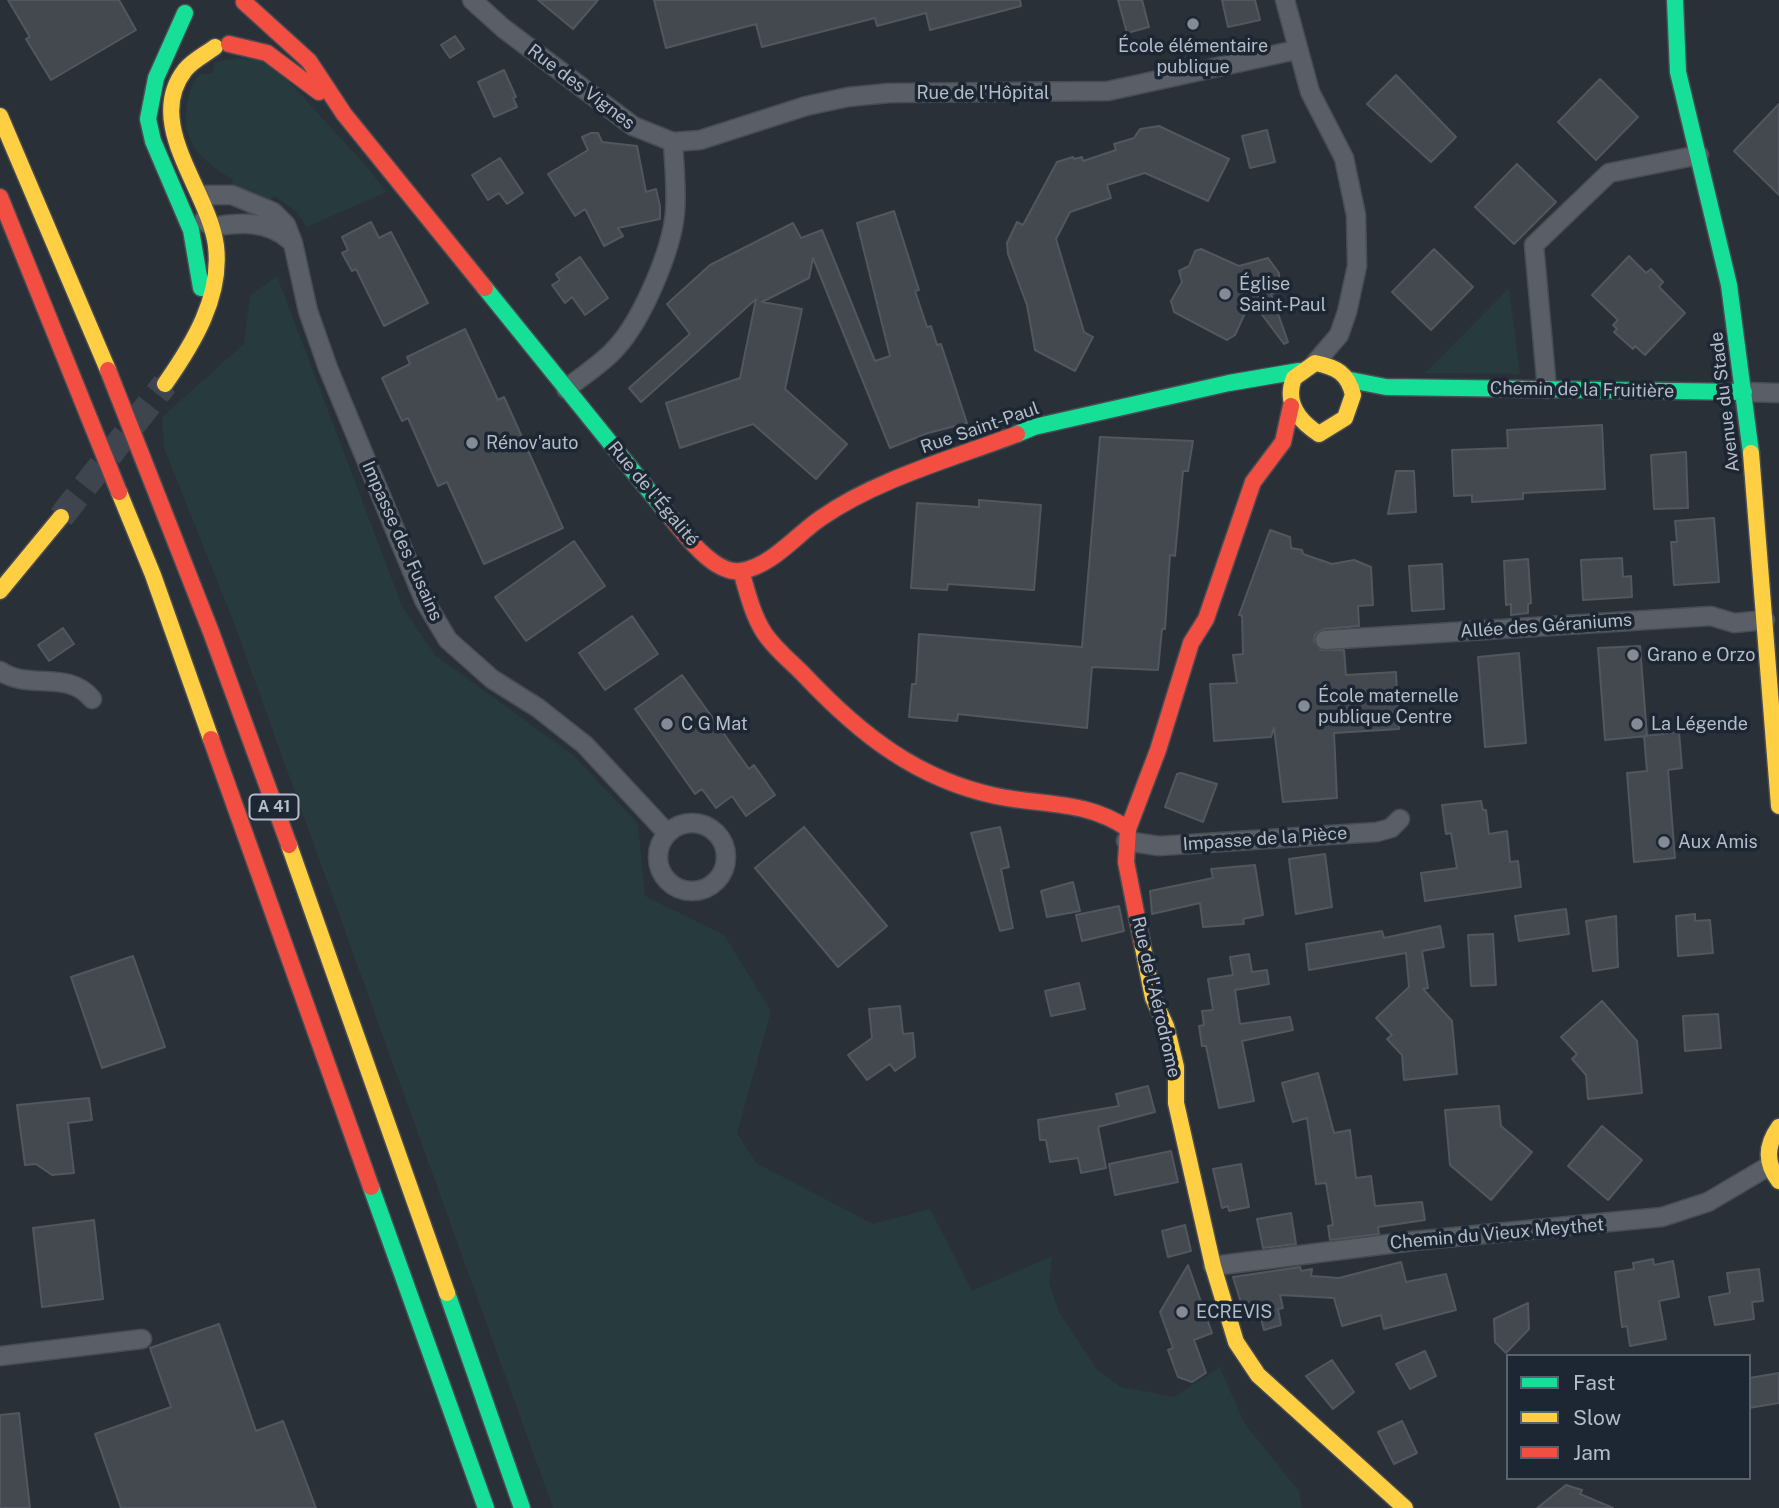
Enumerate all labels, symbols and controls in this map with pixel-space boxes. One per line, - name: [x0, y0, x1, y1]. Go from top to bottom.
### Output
- marker: École élémentaire publique: [1185, 16, 1201, 32]
- place label: École élémentaire publique: [1118, 35, 1268, 78]
- street label: Rue des Vignes: [523, 40, 639, 134]
- street label: Rue de l'Hôpital: [917, 82, 1049, 104]
- place label: Église Saint-Paul: [1239, 273, 1326, 316]
- marker: Église Saint-Paul: [1217, 286, 1233, 302]
- street label: Avenue du Stade: [1706, 331, 1744, 473]
- street label: Chemin de la Fruitière: [1490, 378, 1674, 402]
- street label: Rue Saint-Paul: [918, 398, 1042, 458]
- place label: Rénov'auto: [486, 432, 579, 454]
- marker: Rénov'auto: [464, 435, 480, 451]
- street label: Rue de l'Égalité: [603, 437, 703, 551]
- street label: Impasse des Fusains: [357, 458, 447, 624]
- street label: Allée des Géraniums: [1459, 609, 1633, 643]
- place label: Grano e Orzo: [1647, 644, 1755, 666]
- marker: Grano e Orzo: [1625, 647, 1641, 663]
- place label: École maternelle publique Centre: [1318, 685, 1459, 728]
- marker: École maternelle publique Centre: [1296, 698, 1312, 714]
- place label: C G Mat: [681, 713, 748, 735]
- place label: La Légende: [1651, 713, 1748, 735]
- marker: C G Mat: [659, 716, 675, 732]
- marker: La Légende: [1629, 716, 1645, 732]
- road number: A 41: [250, 794, 298, 820]
- street label: Impasse de la Pièce: [1182, 822, 1348, 856]
- place label: Aux Amis: [1678, 831, 1758, 853]
- marker: Aux Amis: [1656, 834, 1672, 850]
- street label: Rue de l'Aérodrome: [1127, 914, 1185, 1080]
- street label: Chemin du Vieux Meythet: [1389, 1214, 1605, 1254]
- place label: ECREVIS: [1196, 1301, 1272, 1323]
- marker: ECREVIS: [1174, 1304, 1190, 1320]
- legend: [1506, 1354, 1751, 1480]
- text: Fast: [1573, 1370, 1615, 1395]
- text: Slow: [1573, 1405, 1621, 1430]
- text: Jam: [1573, 1440, 1611, 1465]

